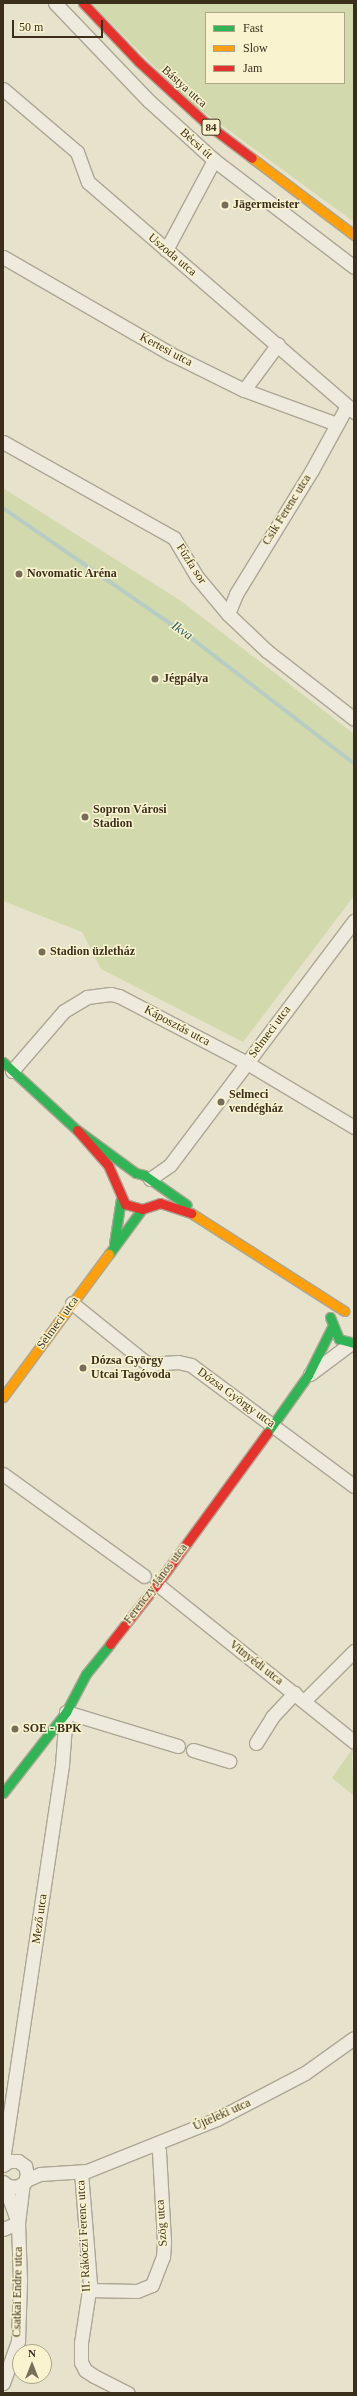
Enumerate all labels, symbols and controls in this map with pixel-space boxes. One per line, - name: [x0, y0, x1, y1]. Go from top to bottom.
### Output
- scale bar: [14, 12, 105, 38]
- legend: [205, 12, 345, 84]
- text: 50 m: [19, 20, 43, 34]
- text: Fast: [243, 21, 263, 35]
- text: Slow: [243, 41, 268, 55]
- text: Jam: [243, 61, 262, 75]
- street label: Bástya utca: [159, 63, 209, 111]
- road number: 84: [201, 118, 221, 136]
- street label: Bécsi út: [177, 126, 215, 162]
- place label: Jägermeister: [233, 198, 300, 212]
- marker: Jägermeister: [220, 200, 230, 210]
- street label: Uszoda utca: [145, 231, 199, 279]
- street label: Kertesi utca: [137, 330, 195, 370]
- street label: Csík Ferenc utca: [260, 472, 314, 548]
- street label: Fűzfa sor: [173, 541, 209, 587]
- place label: Novomatic Aréna: [27, 567, 117, 581]
- marker: Novomatic Aréna: [14, 569, 24, 579]
- water label: Ikva: [168, 618, 196, 644]
- place label: Jégpálya: [163, 672, 208, 686]
- marker: Jégpálya: [150, 674, 160, 684]
- place label: Sopron Városi Stadion: [93, 803, 167, 831]
- marker: Sopron Városi Stadion: [80, 812, 90, 822]
- place label: Stadion üzletház: [50, 945, 135, 959]
- marker: Stadion üzletház: [37, 947, 47, 957]
- street label: Káposztás utca: [142, 1003, 212, 1049]
- street label: Selmeci utca: [246, 1003, 294, 1061]
- place label: Selmeci vendégház: [229, 1088, 283, 1116]
- marker: Selmeci vendégház: [216, 1097, 226, 1107]
- street label: Selmeci utca: [34, 1294, 82, 1352]
- place label: Dózsa György Utcai Tagóvoda: [91, 1354, 171, 1382]
- marker: Dózsa György Utcai Tagóvoda: [78, 1363, 88, 1373]
- street label: Dózsa György utca: [194, 1365, 278, 1431]
- street label: Ferenczy János utca: [121, 1541, 191, 1627]
- street label: Vitnyédi utca: [226, 1638, 286, 1688]
- place label: SOE - BPK: [23, 1722, 82, 1736]
- marker: SOE - BPK: [10, 1724, 20, 1734]
- street label: Mező utca: [29, 1893, 51, 1945]
- street label: Újteleki utca: [191, 2096, 253, 2134]
- street label: II. Rákóczi Ferenc utca: [74, 2180, 94, 2292]
- street label: Szög utca: [153, 2199, 171, 2247]
- street label: Csatkai Endre utca: [10, 2247, 26, 2337]
- north arrow: [12, 2344, 52, 2384]
- text: N: [28, 2347, 36, 2359]

